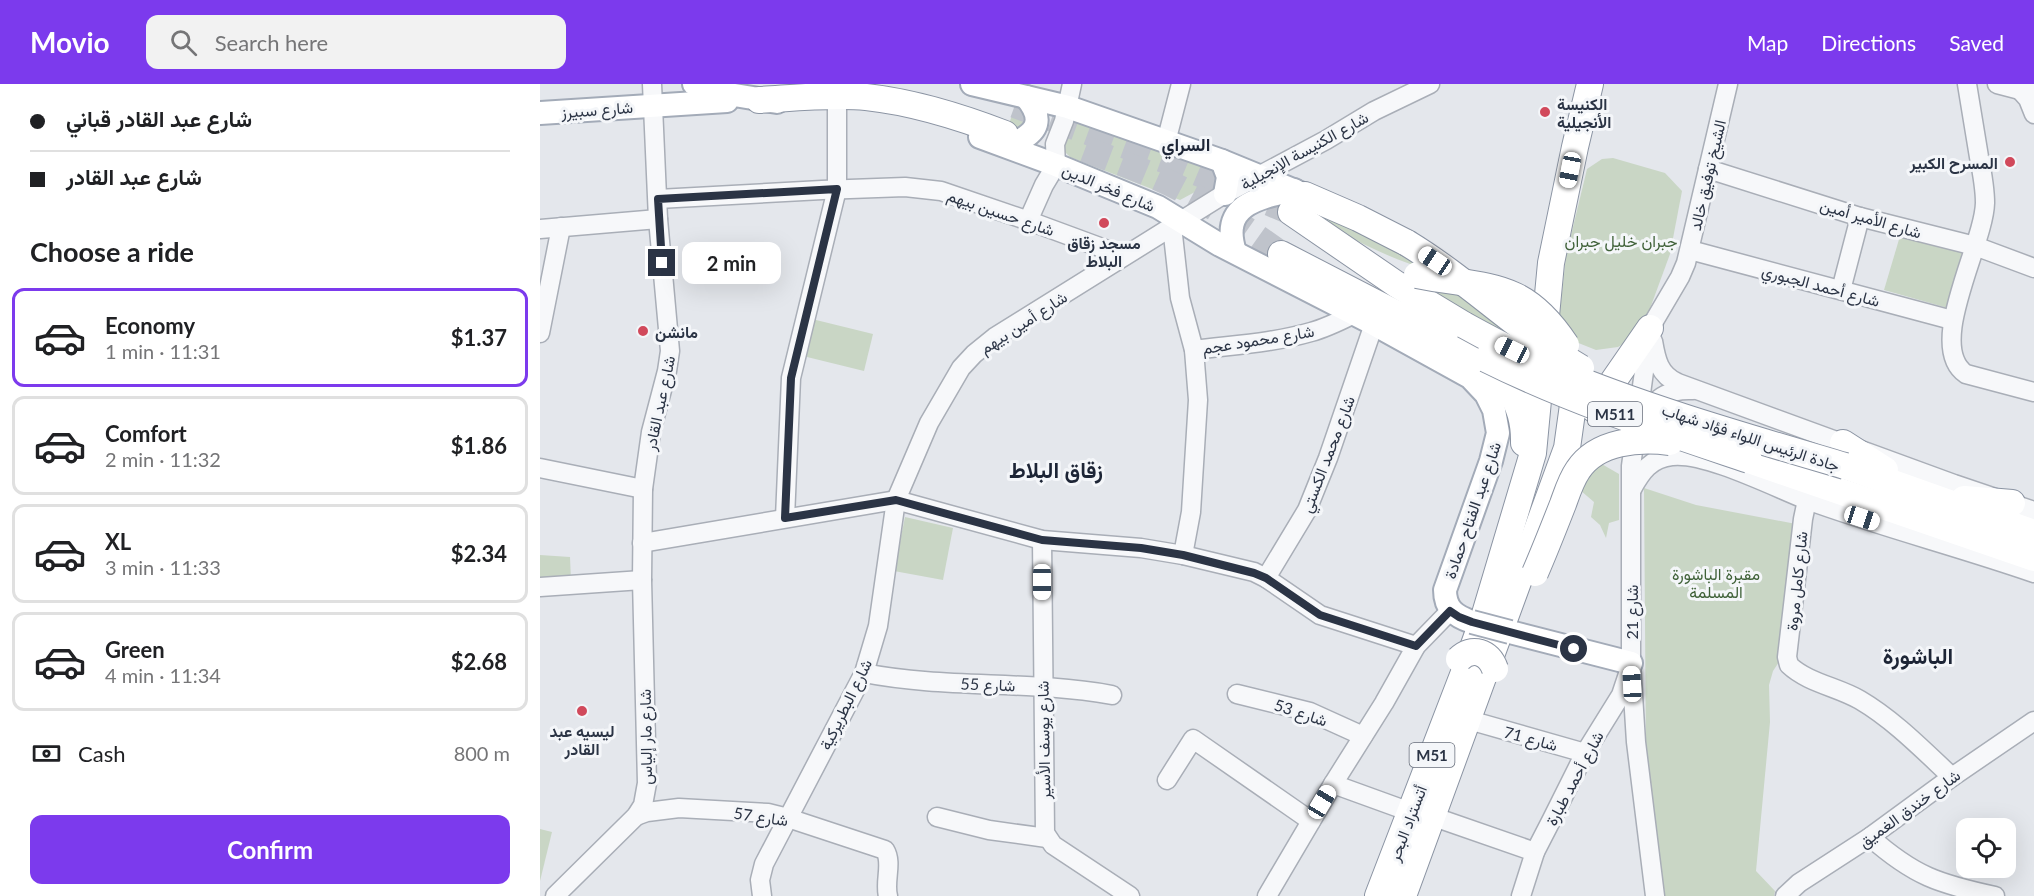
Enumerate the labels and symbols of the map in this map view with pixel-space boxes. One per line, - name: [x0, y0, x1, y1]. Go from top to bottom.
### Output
- place label: الكنيسة الأنجيلية: [1557, 94, 1611, 132]
- street label: شارع سبيرز: [559, 97, 634, 124]
- marker: الكنيسة الأنجيلية: [1538, 105, 1552, 119]
- street label: شارع الكنيسة الإنجيلية: [1237, 107, 1373, 196]
- street label: الشيخ توفيق خالد: [1685, 118, 1732, 233]
- district label: السراي: [1162, 133, 1210, 160]
- car: [1558, 151, 1582, 189]
- place label: المسرح الكبير: [1909, 153, 1998, 174]
- marker: المسرح الكبير: [2003, 155, 2017, 169]
- street label: شارع فخر الدين: [1059, 159, 1158, 218]
- street label: شارع حسين بيهم: [944, 185, 1057, 242]
- street label: شارع الأمير أمين: [1817, 194, 1924, 244]
- marker: مسجد زقاق البلاط: [1097, 216, 1111, 230]
- park label: جبران خليل جبران: [1565, 231, 1678, 252]
- place label: مسجد زقاق البلاط: [1067, 233, 1141, 271]
- callout: 2 min: [683, 242, 782, 284]
- car: [1415, 243, 1455, 279]
- route end: [648, 249, 675, 276]
- street label: شارع أحمد الجبوري: [1759, 260, 1882, 315]
- street label: شارع أمين بيهم: [976, 287, 1072, 360]
- street label: شارع محمود عجم: [1201, 321, 1316, 360]
- place label: مانشن: [655, 322, 698, 342]
- marker: مانشن: [636, 324, 650, 338]
- car: [1492, 334, 1532, 366]
- street label: شارع عبد القادر: [639, 354, 681, 454]
- street label: شارع محمد الكستي: [1296, 393, 1363, 517]
- street label: جادة الرئيس اللواء فؤاد شهاب: [1659, 399, 1842, 477]
- road number: M511: [1588, 402, 1642, 426]
- street label: شارع عبد الفتاح حمادة: [1440, 439, 1507, 582]
- district label: زقاق البلاط: [1009, 456, 1103, 484]
- car: [1842, 504, 1882, 532]
- street label: شارع كامل مروة: [1781, 530, 1814, 632]
- car: [1033, 564, 1051, 600]
- park label: مقبرة الباشورة المسلمة: [1672, 564, 1760, 601]
- street label: شارع 21: [1622, 585, 1644, 639]
- route start: [1560, 635, 1587, 662]
- district label: الباشورة: [1883, 642, 1953, 670]
- street label: شارع البطريركية: [815, 656, 878, 754]
- car: [1622, 666, 1642, 702]
- street label: شارع 55: [960, 674, 1016, 697]
- street label: شارع يوسف الأسير: [1032, 680, 1057, 801]
- street label: شارع مار إلياس: [635, 689, 658, 785]
- street label: شارع 53: [1271, 694, 1330, 732]
- marker: لیسیه عبد القادر: [575, 704, 589, 718]
- place label: لیسیه عبد القادر: [549, 721, 615, 760]
- street label: شارع 71: [1501, 722, 1560, 757]
- street label: شارع أحمد طبارة: [1541, 727, 1610, 830]
- road number: M51: [1410, 743, 1454, 767]
- street label: شارع خندق الغميق: [1855, 765, 1965, 854]
- car: [1305, 782, 1339, 822]
- street label: أتستراد البحر: [1384, 782, 1432, 865]
- street label: شارع 57: [732, 803, 789, 832]

